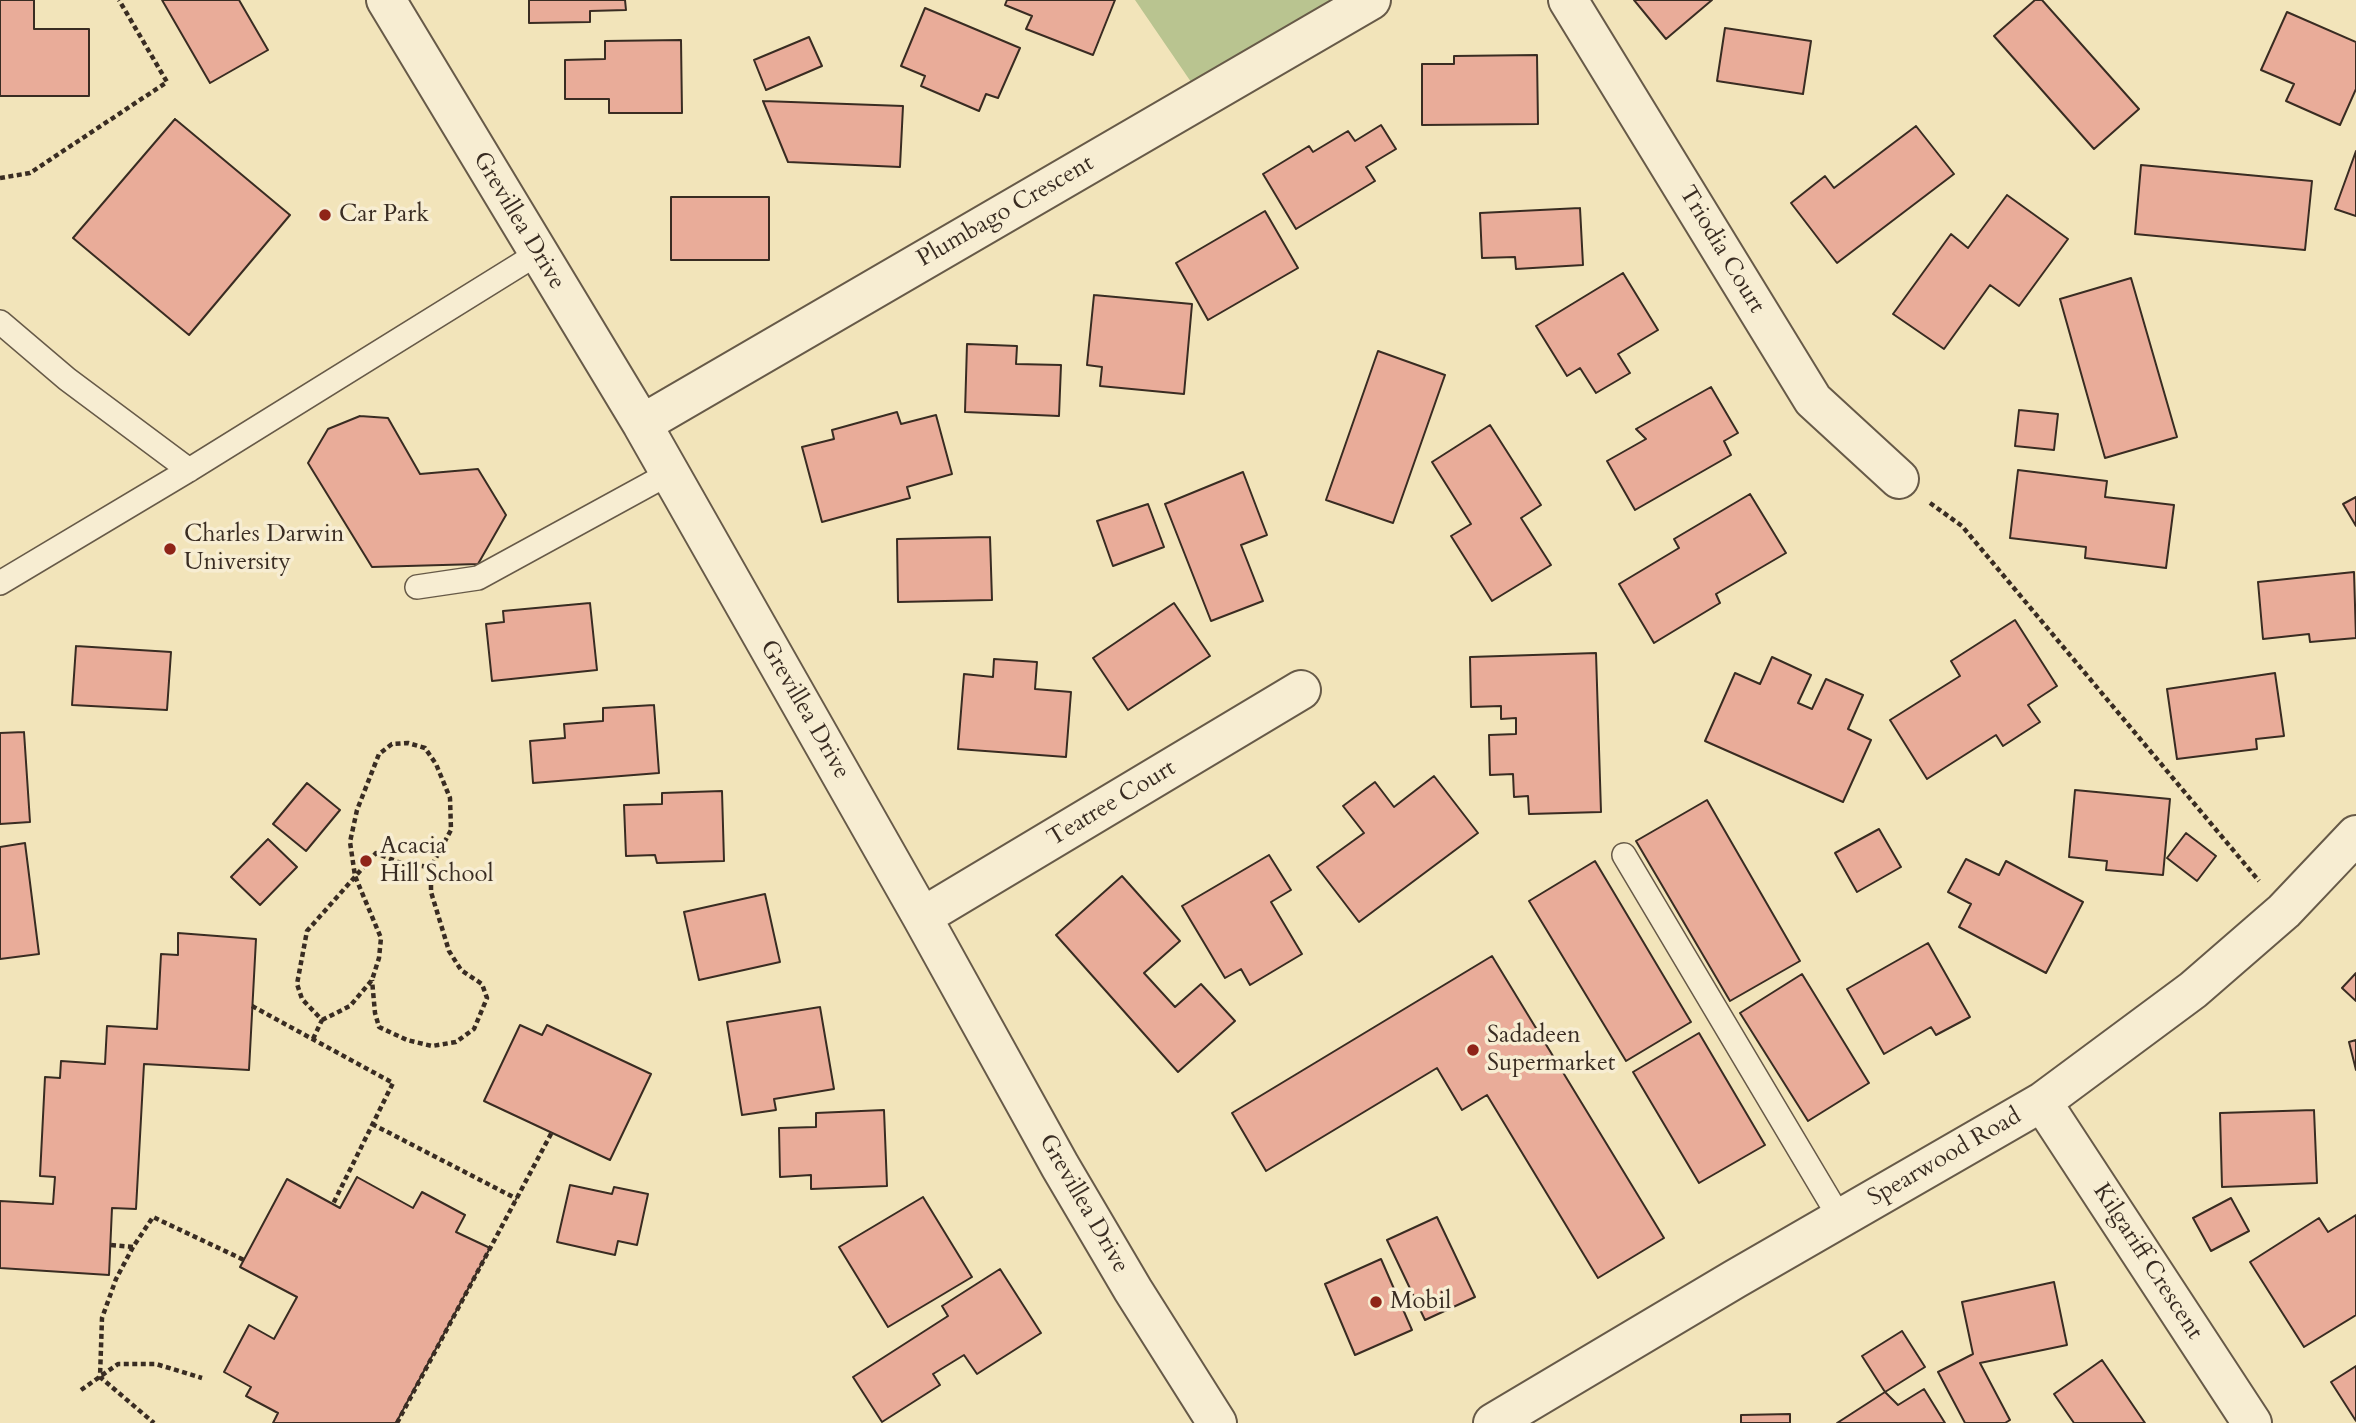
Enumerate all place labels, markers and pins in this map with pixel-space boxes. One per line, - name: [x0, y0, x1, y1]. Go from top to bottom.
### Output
- place label: Car Park: [339, 201, 429, 229]
- marker: Car Park: [317, 207, 333, 223]
- place label: Charles Darwin University: [184, 521, 344, 577]
- marker: Charles Darwin University: [162, 541, 178, 557]
- place label: Acacia Hill School: [380, 833, 494, 889]
- marker: Acacia Hill School: [358, 853, 374, 869]
- place label: Sadadeen Supermarket: [1487, 1022, 1615, 1078]
- marker: Sadadeen Supermarket: [1465, 1042, 1481, 1058]
- place label: Mobil: [1390, 1288, 1451, 1316]
- marker: Mobil: [1368, 1294, 1384, 1310]

